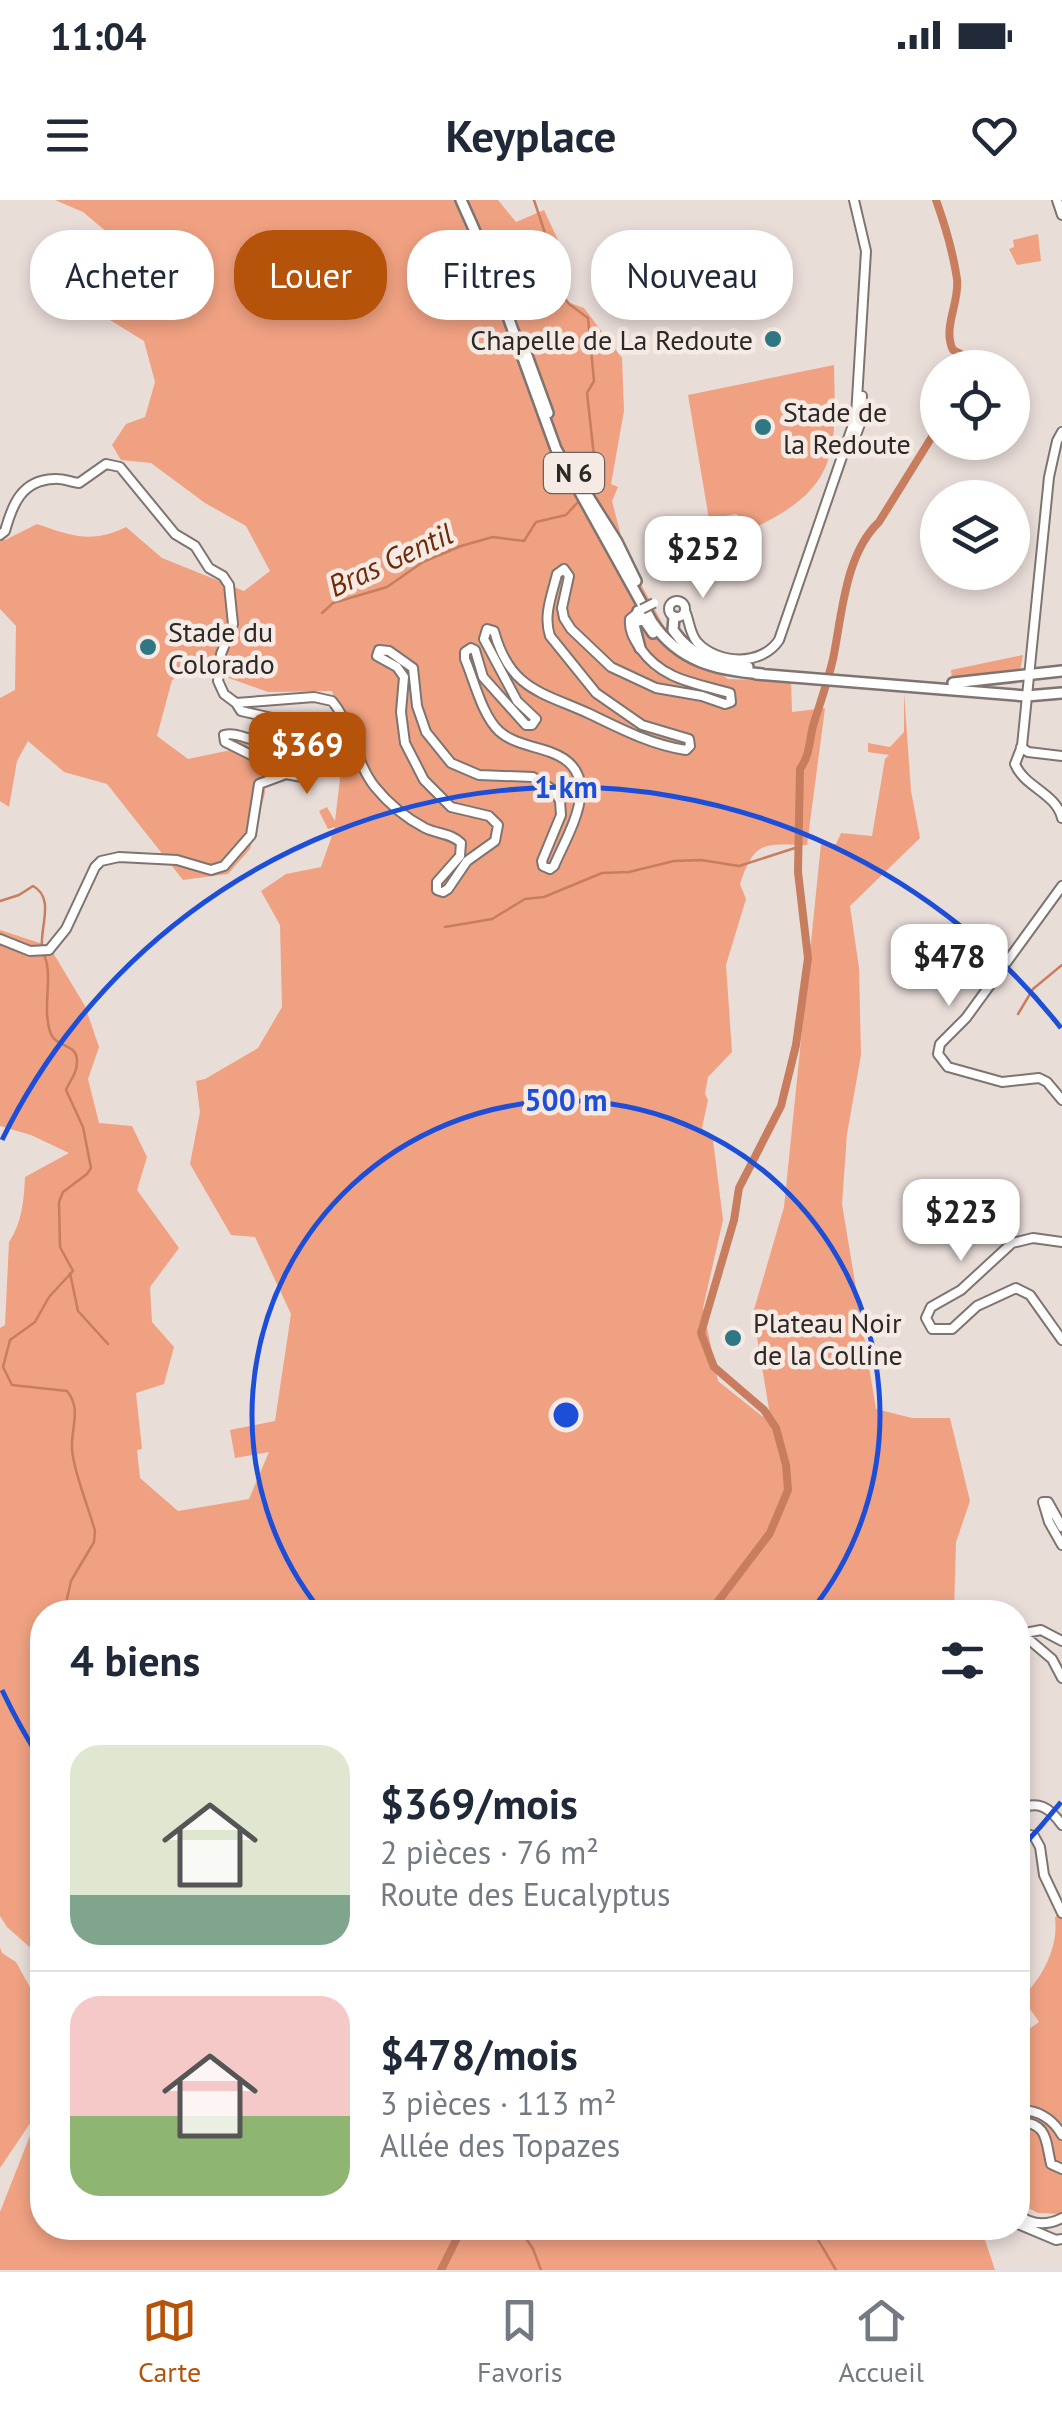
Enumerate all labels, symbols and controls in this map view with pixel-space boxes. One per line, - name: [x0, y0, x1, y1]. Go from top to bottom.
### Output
- text: 11:04: [50, 11, 146, 60]
- text: Keyplace: [446, 106, 616, 164]
- icon: menu: [40, 108, 95, 163]
- icon: heart: [967, 108, 1022, 163]
- chip: Acheter: [30, 230, 214, 320]
- chip: Louer: [234, 230, 387, 320]
- chip: Filtres: [407, 230, 571, 320]
- chip: Nouveau: [591, 230, 793, 320]
- place label: Chapelle de La Redoute: [470, 321, 753, 358]
- marker: Chapelle de La Redoute: [762, 328, 784, 350]
- map controls: [920, 350, 1030, 590]
- button: locate: [920, 350, 1030, 460]
- place label: Stade de la Redoute: [783, 393, 911, 462]
- marker: Stade de la Redoute: [752, 416, 774, 438]
- road number: N 6: [544, 453, 604, 493]
- button: layers: [920, 480, 1030, 590]
- water label: Bras Gentil: [321, 513, 459, 605]
- pin: $252: [644, 516, 762, 601]
- text: $252: [667, 527, 739, 569]
- place label: Stade du Colorado: [168, 613, 275, 682]
- marker: Stade du Colorado: [137, 636, 159, 658]
- pin: $369: [248, 712, 366, 797]
- text: $369: [271, 723, 343, 765]
- text: 1 km: [534, 767, 598, 806]
- pin: $478: [890, 924, 1008, 1009]
- text: $478: [913, 935, 985, 977]
- text: 500 m: [525, 1080, 607, 1119]
- pin: $223: [902, 1179, 1020, 1264]
- text: $223: [925, 1190, 997, 1232]
- place label: Plateau Noir de la Colline: [753, 1304, 903, 1373]
- marker: Plateau Noir de la Colline: [722, 1327, 744, 1349]
- centre of rings: [548, 1397, 584, 1433]
- text: 4 biens: [70, 1633, 200, 1688]
- icon: filters: [935, 1633, 990, 1688]
- text: $369/mois: [380, 1776, 578, 1831]
- icon: home: [150, 1785, 270, 1905]
- text: 2 pièces · 76 m²: [380, 1831, 599, 1873]
- text: Route des Eucalyptus: [380, 1873, 671, 1915]
- text: $478/mois: [380, 2027, 578, 2082]
- icon: home: [150, 2036, 270, 2156]
- text: 3 pièces · 113 m²: [380, 2082, 616, 2124]
- text: Allée des Topazes: [380, 2124, 620, 2166]
- tab: Carte: [138, 2293, 201, 2390]
- tab: Favoris: [477, 2293, 562, 2390]
- tab: Accueil: [838, 2293, 924, 2390]

